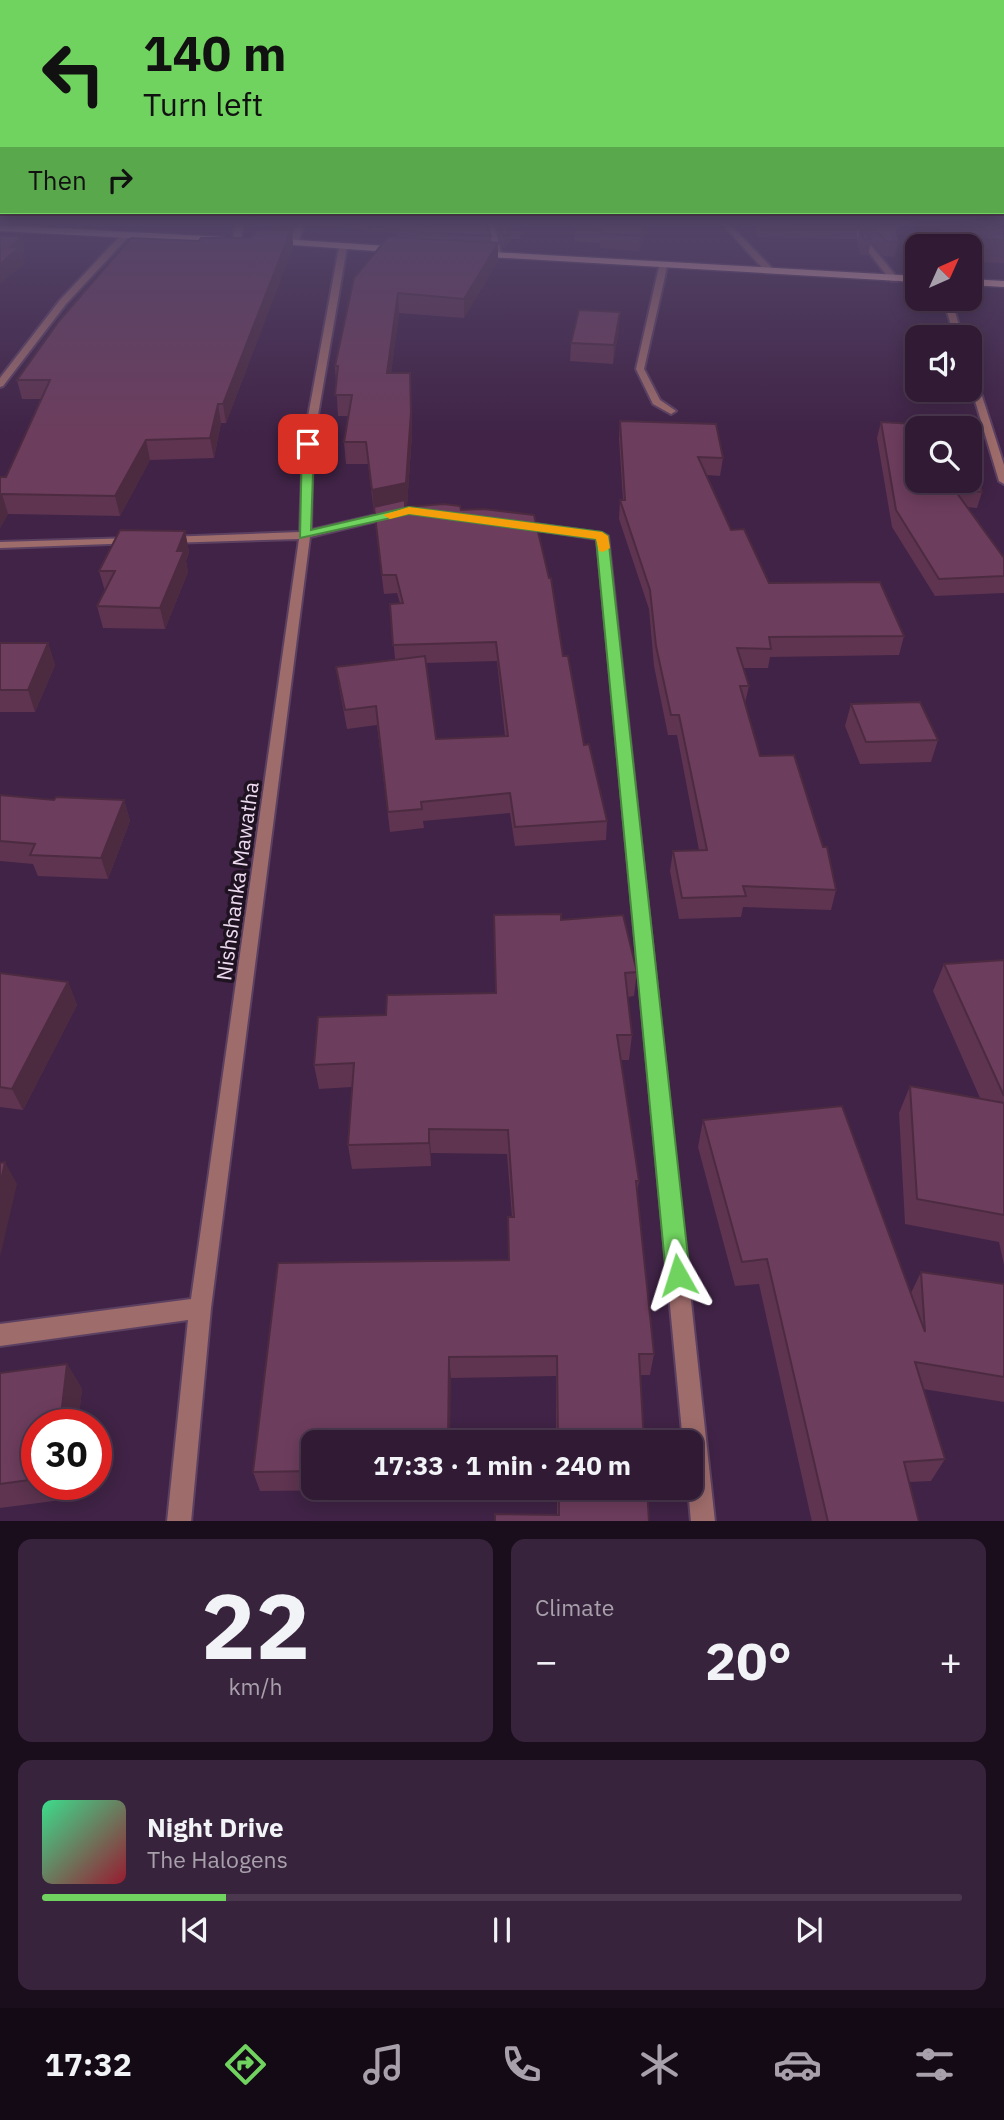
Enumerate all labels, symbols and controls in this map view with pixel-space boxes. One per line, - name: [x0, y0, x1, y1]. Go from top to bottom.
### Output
- text: 140 m: [143, 21, 287, 84]
- icon: left: [28, 28, 119, 119]
- text: Turn left: [143, 83, 263, 125]
- icon: right: [101, 161, 139, 199]
- text: Then: [28, 163, 87, 197]
- north arrow: [905, 234, 982, 312]
- map controls: [905, 234, 982, 493]
- button: sound: [905, 325, 982, 402]
- pin: [278, 414, 338, 474]
- button: search: [905, 416, 982, 493]
- icon: arrive: [289, 425, 327, 463]
- street label: Nishshanka Mawatha: [209, 780, 265, 982]
- position arrow: [641, 1238, 715, 1312]
- speed limit sign: 30: [21, 1409, 112, 1500]
- text: 17:33 · 1 min · 240 m: [373, 1448, 631, 1482]
- text: 22: [201, 1566, 310, 1684]
- text: Climate: [535, 1592, 614, 1622]
- text: 20°: [705, 1627, 792, 1694]
- text: −: [535, 1636, 558, 1685]
- text: +: [939, 1636, 962, 1685]
- text: km/h: [228, 1671, 283, 1701]
- text: Night Drive: [147, 1810, 284, 1844]
- text: The Halogens: [147, 1844, 288, 1874]
- icon: previous: [176, 1911, 214, 1949]
- icon: pause: [483, 1911, 521, 1949]
- icon: next: [790, 1911, 828, 1949]
- icon: directions: [221, 2040, 270, 2089]
- icon: music: [359, 2040, 408, 2089]
- icon: phone: [497, 2040, 546, 2089]
- icon: climate: [635, 2040, 684, 2089]
- icon: car: [773, 2040, 822, 2089]
- icon: filters: [910, 2040, 959, 2089]
- text: 17:32: [44, 2043, 132, 2085]

